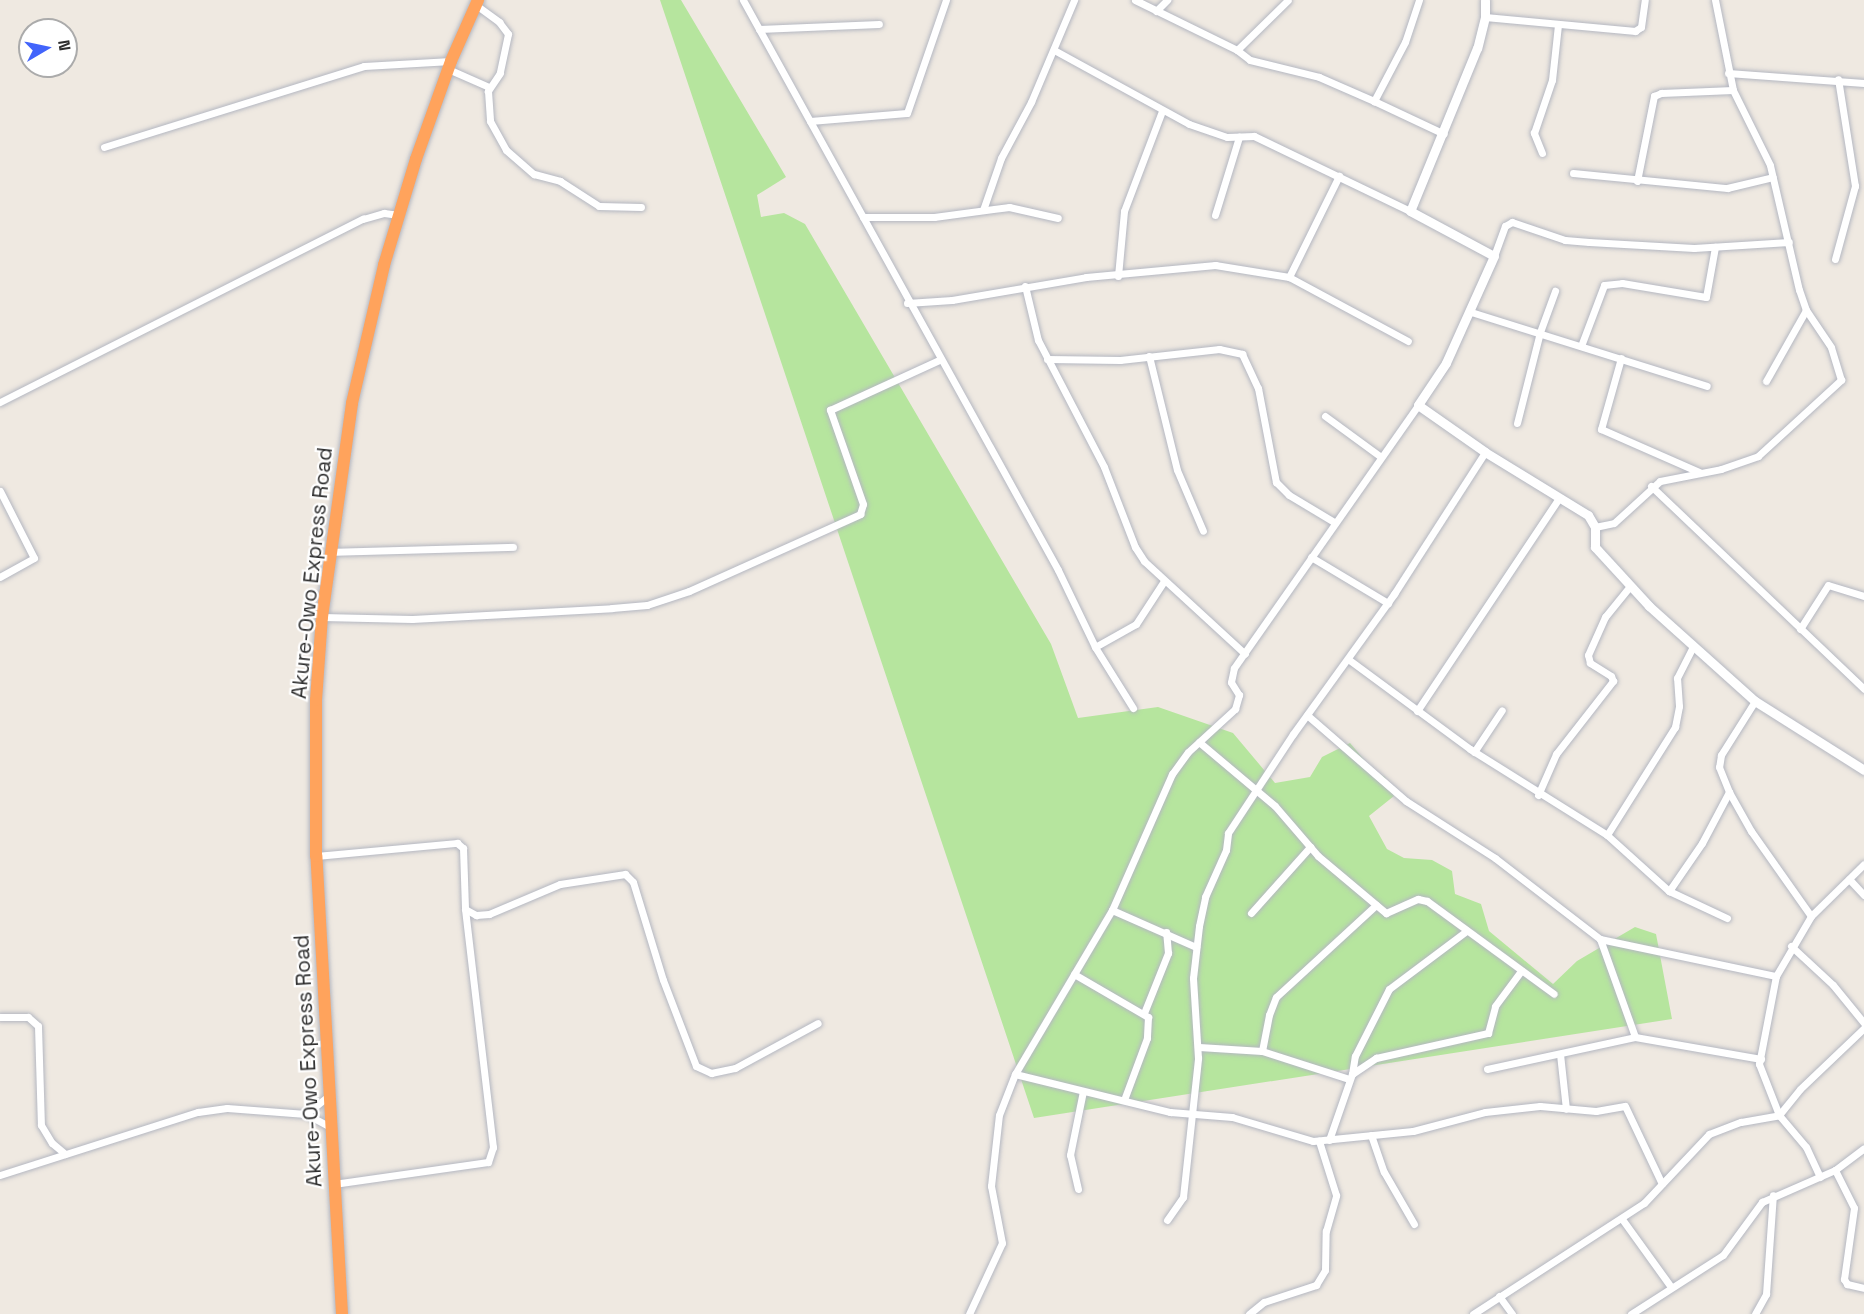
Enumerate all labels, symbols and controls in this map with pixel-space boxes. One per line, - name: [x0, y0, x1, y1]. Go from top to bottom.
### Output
- north arrow: [18, 18, 78, 78]
- text: N: [53, 38, 76, 52]
- street label: Akure-Owo Express Road: [286, 446, 338, 700]
- street label: Akure-Owo Express Road: [289, 934, 327, 1188]

